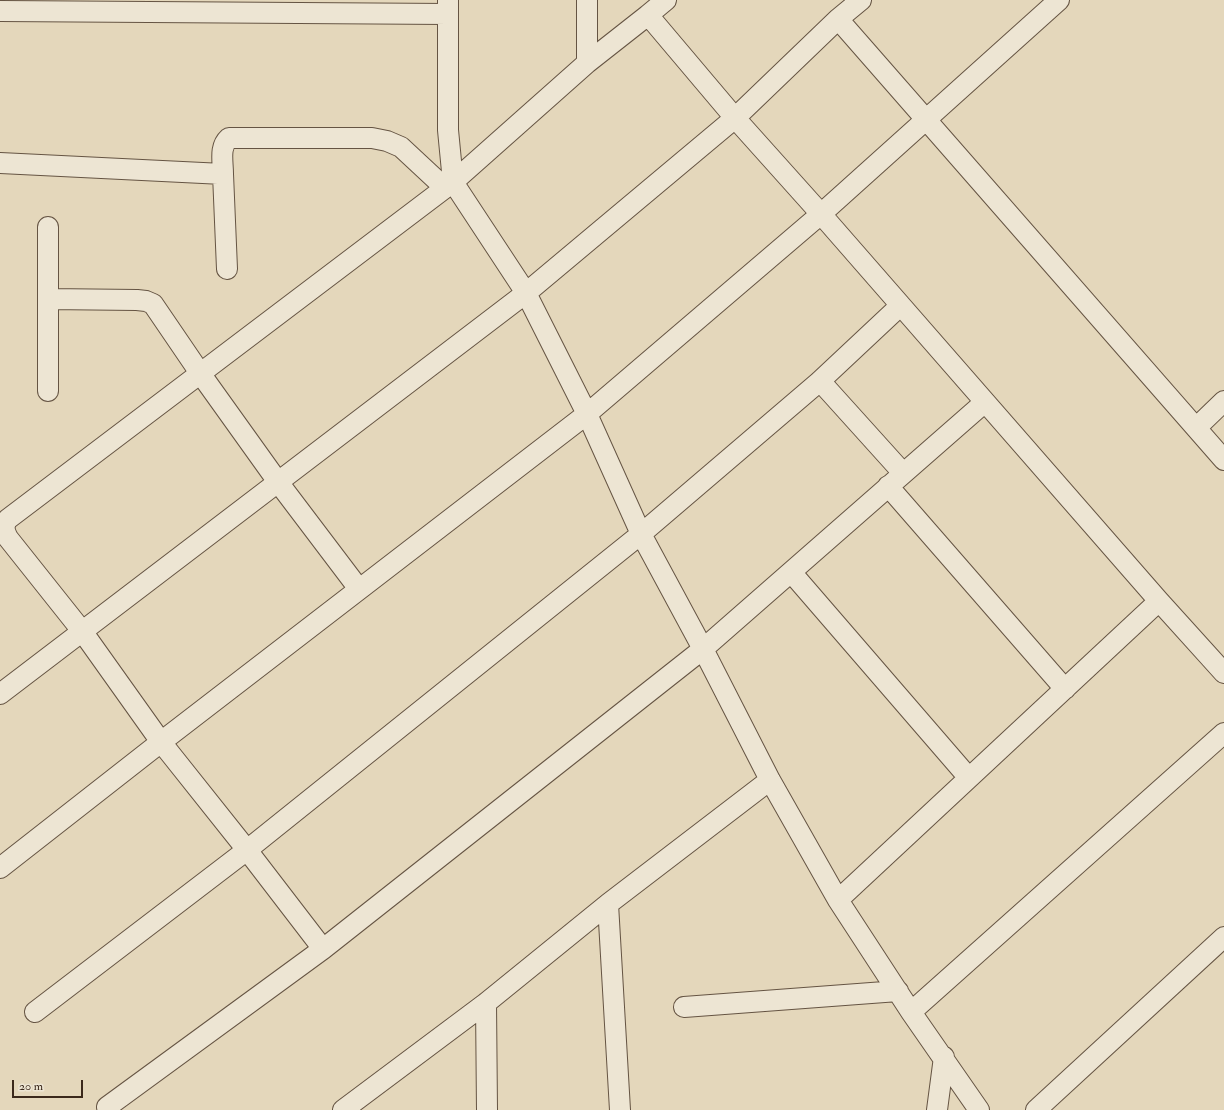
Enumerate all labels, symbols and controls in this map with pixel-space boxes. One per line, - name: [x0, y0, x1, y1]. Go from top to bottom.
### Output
- scale bar: [14, 1072, 85, 1098]
- text: 20 m: [19, 1079, 43, 1094]

